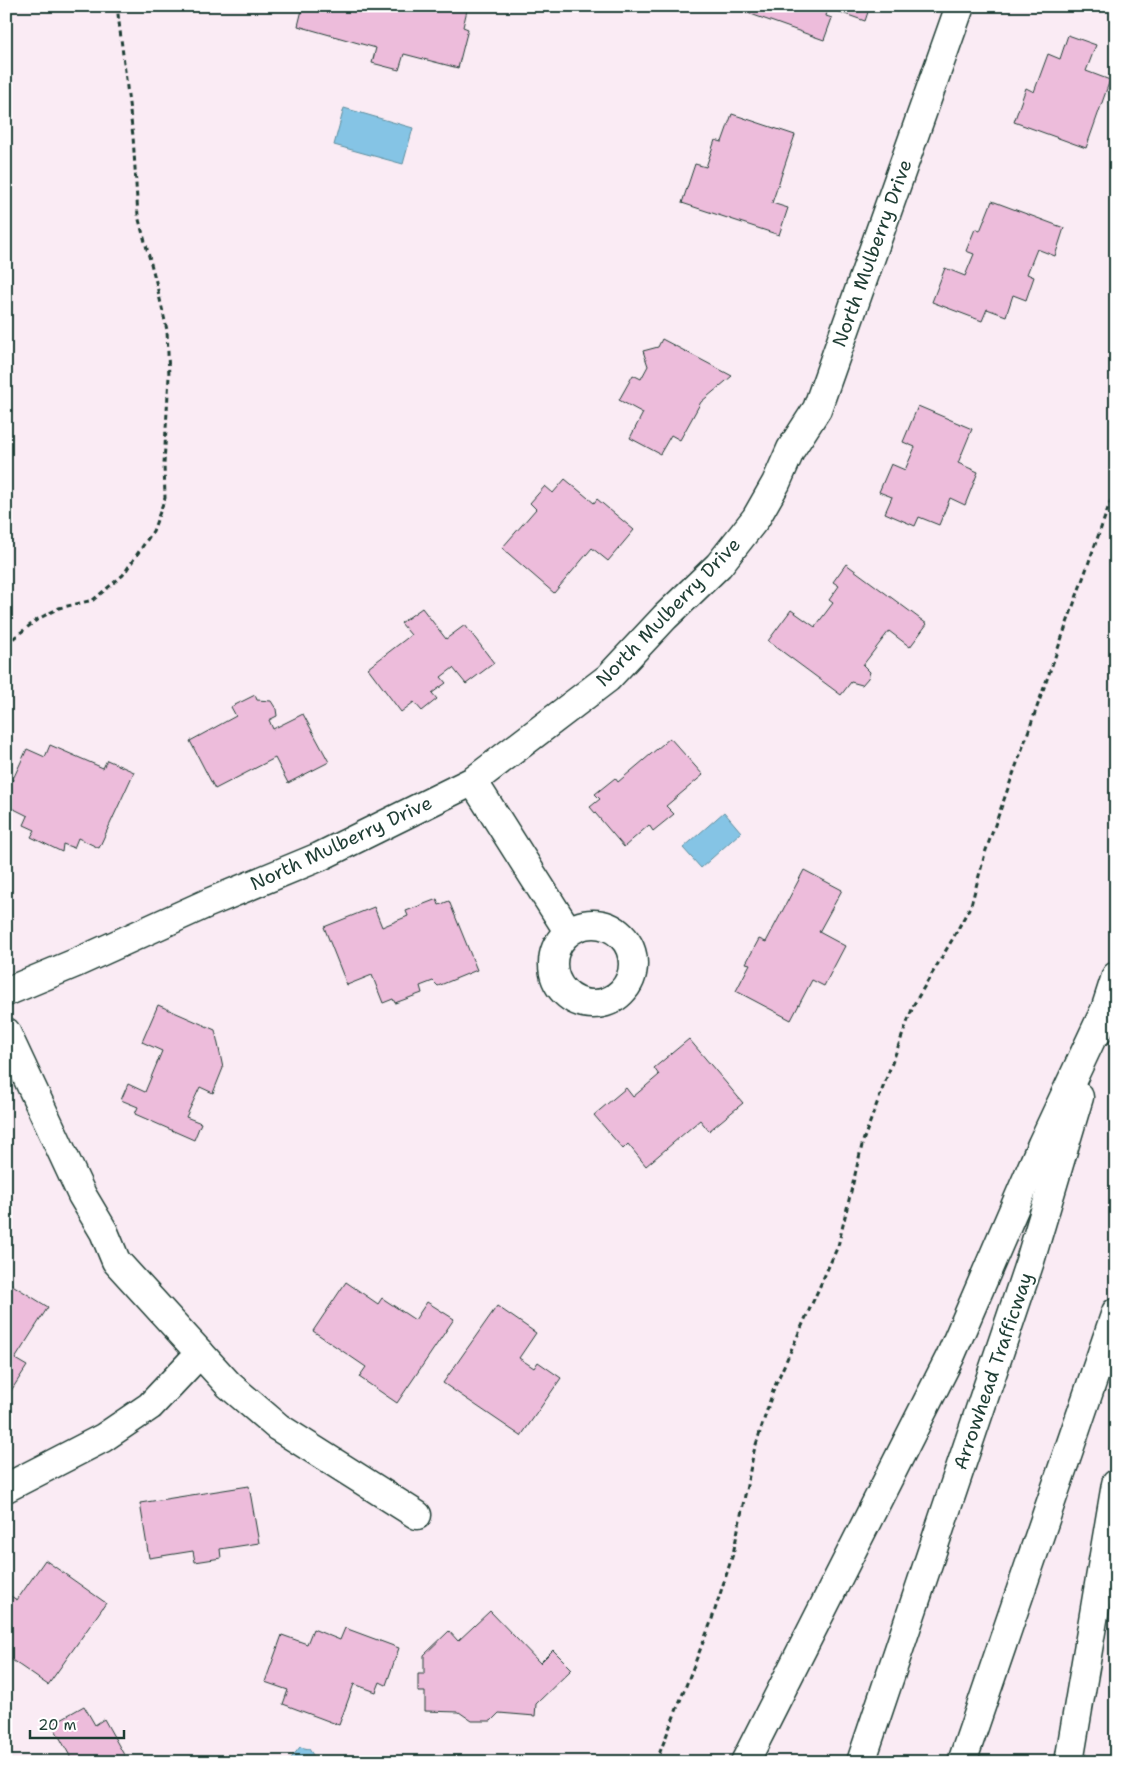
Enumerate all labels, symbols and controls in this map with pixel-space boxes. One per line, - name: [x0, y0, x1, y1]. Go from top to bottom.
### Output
- street label: North Mulberry Drive: [826, 156, 918, 350]
- street label: North Mulberry Drive: [590, 532, 746, 692]
- street label: North Mulberry Drive: [246, 790, 436, 896]
- street label: Arrowhead Trafficway: [947, 1269, 1039, 1473]
- scale bar: [30, 1708, 124, 1740]
- text: 20 m: [38, 1715, 77, 1735]

